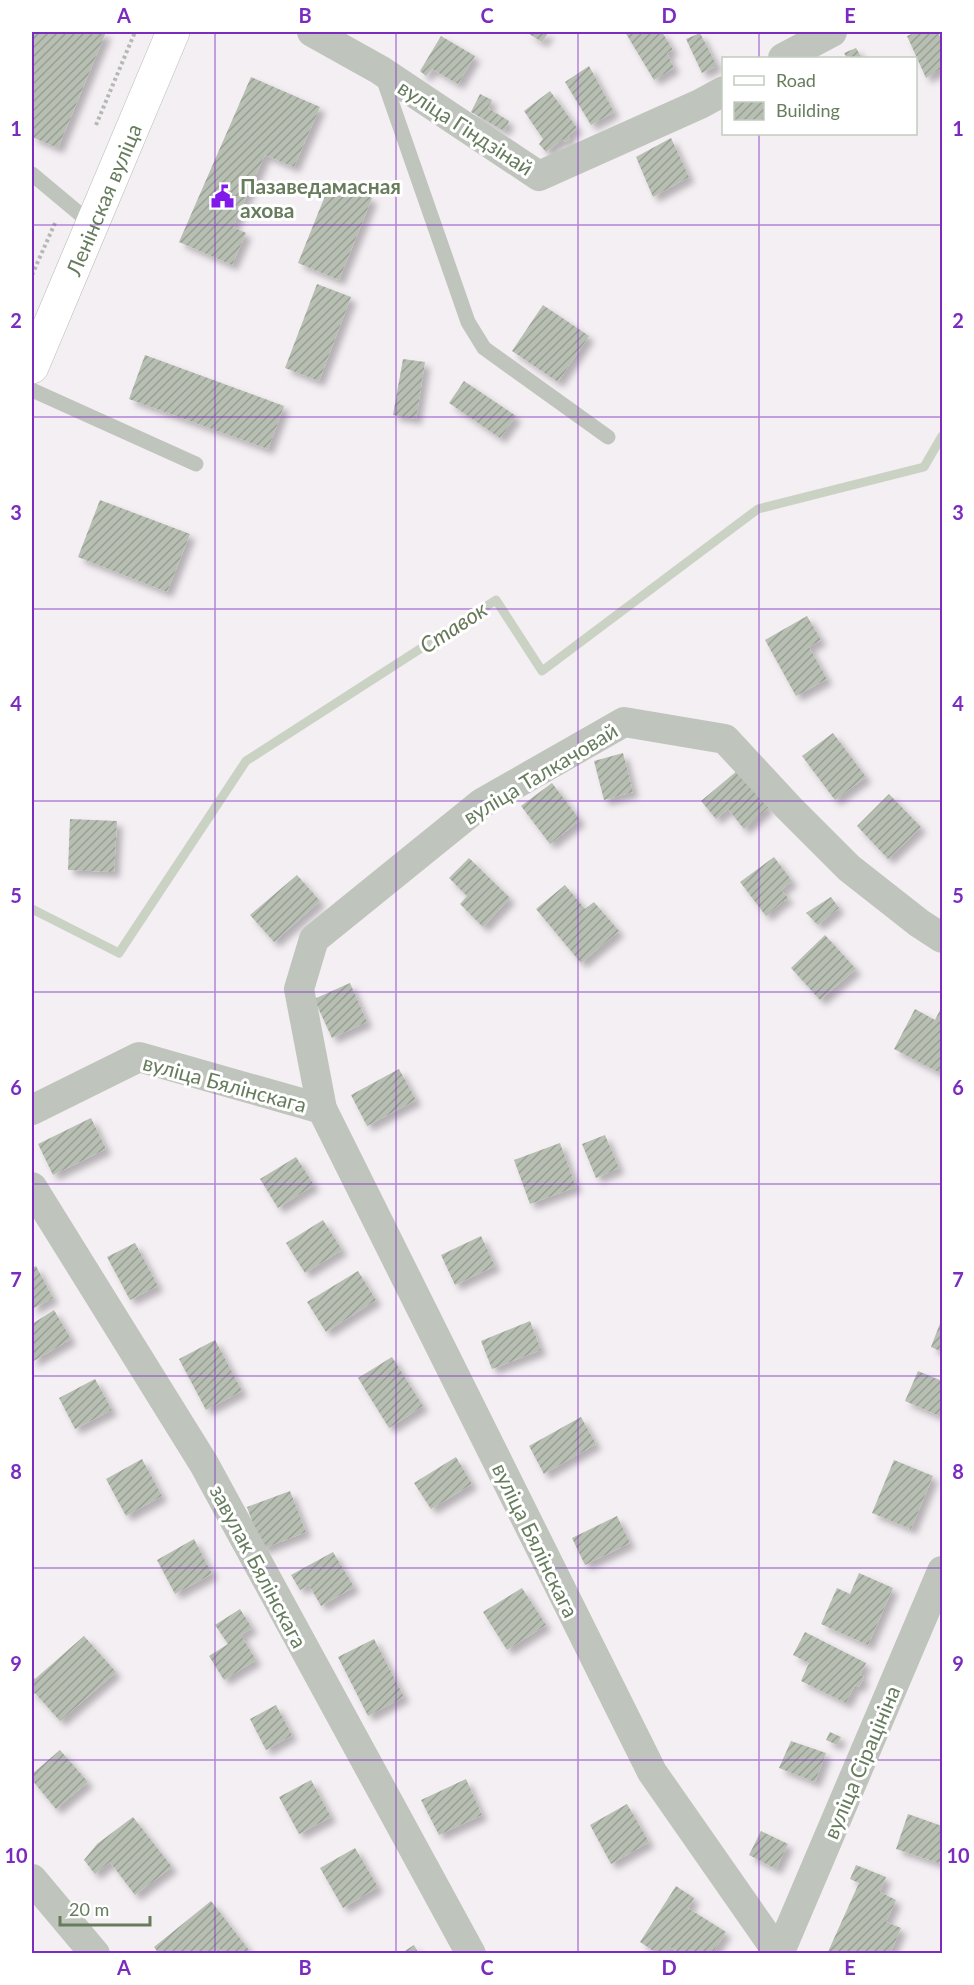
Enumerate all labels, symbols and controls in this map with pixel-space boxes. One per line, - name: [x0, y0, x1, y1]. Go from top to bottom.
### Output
- text: A: [116, 3, 131, 27]
- text: B: [298, 3, 312, 27]
- text: C: [480, 3, 494, 27]
- text: D: [661, 3, 677, 27]
- text: E: [844, 3, 856, 27]
- legend: [722, 57, 917, 135]
- text: Road: [776, 69, 816, 91]
- street label: вуліца Гіндзінай: [394, 74, 538, 180]
- text: Building: [776, 99, 840, 121]
- text: 1: [10, 116, 22, 140]
- text: 1: [952, 116, 964, 140]
- street label: Ленінская вуліца: [59, 120, 146, 280]
- place label: Пазаведамасная ахова: [240, 173, 401, 222]
- public building icon: Пазаведамасная ахова: [209, 184, 235, 210]
- text: 2: [10, 308, 22, 332]
- text: 2: [952, 308, 964, 332]
- text: 3: [10, 500, 22, 524]
- text: 3: [952, 500, 964, 524]
- water label: Ставок: [414, 595, 492, 659]
- text: 4: [10, 691, 22, 715]
- text: 4: [952, 691, 964, 715]
- street label: вуліца Талкачовай: [458, 717, 622, 829]
- text: 5: [10, 883, 22, 907]
- text: 5: [952, 883, 964, 907]
- street label: вуліца Бялінскага: [140, 1049, 310, 1117]
- text: 6: [10, 1075, 22, 1099]
- text: 6: [952, 1075, 964, 1099]
- text: 7: [10, 1267, 22, 1291]
- text: 7: [952, 1267, 964, 1291]
- text: 8: [10, 1459, 22, 1483]
- street label: вуліца Бялінскага: [488, 1459, 584, 1621]
- text: 8: [952, 1459, 964, 1483]
- street label: завулак Бялінскага: [205, 1480, 313, 1652]
- text: 9: [10, 1651, 22, 1675]
- text: 9: [952, 1651, 964, 1675]
- street label: вуліца Сірацініна: [817, 1682, 905, 1842]
- text: 10: [4, 1843, 28, 1867]
- text: 10: [946, 1843, 970, 1867]
- scale bar: [60, 1889, 150, 1927]
- text: 20 m: [69, 1898, 109, 1920]
- text: A: [116, 1955, 131, 1979]
- text: B: [298, 1955, 312, 1979]
- text: C: [480, 1955, 494, 1979]
- text: D: [661, 1955, 677, 1979]
- text: E: [844, 1955, 856, 1979]

